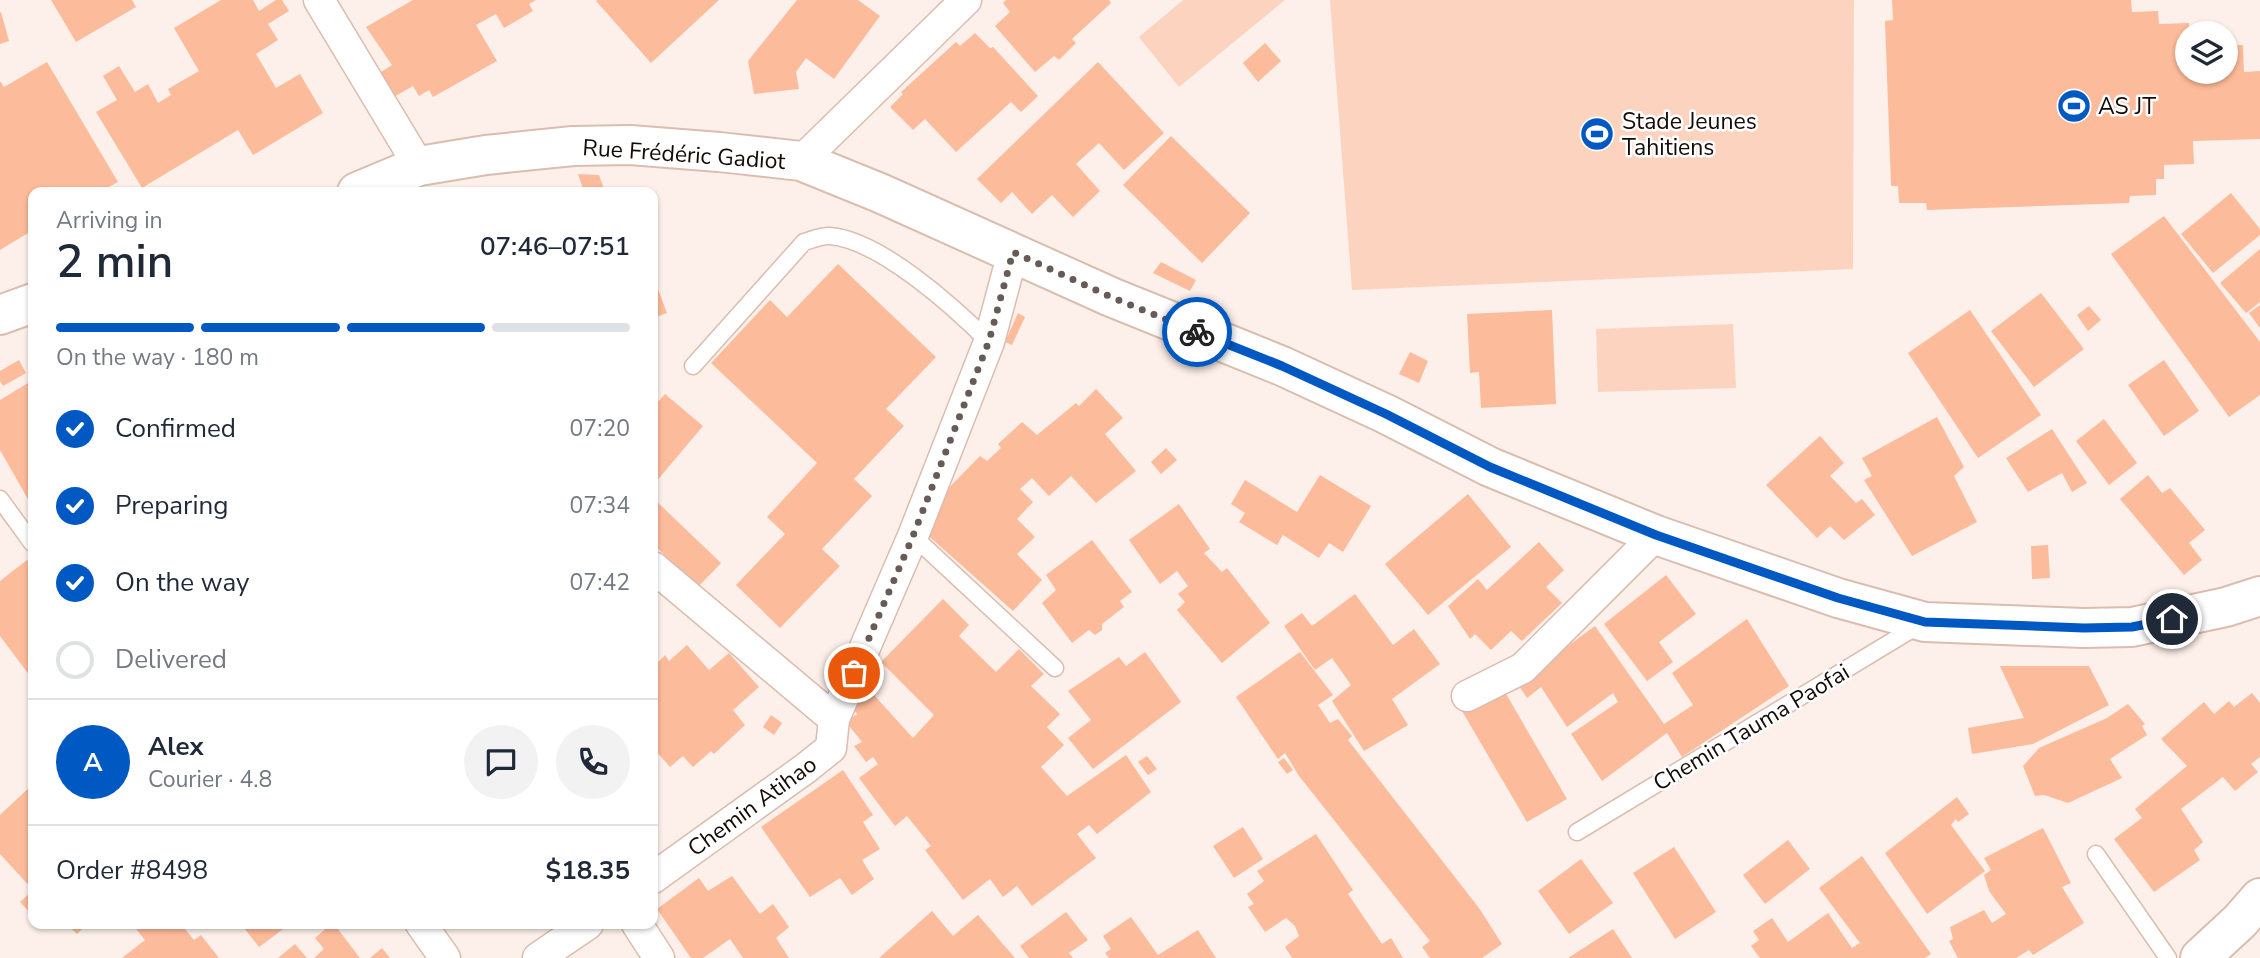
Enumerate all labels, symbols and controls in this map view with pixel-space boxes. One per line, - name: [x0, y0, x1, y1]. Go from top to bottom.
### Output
- map controls: [2175, 21, 2238, 84]
- button: layers: [2175, 21, 2238, 84]
- sports icon: AS JT: [2055, 87, 2093, 125]
- place label: AS JT: [2098, 91, 2156, 122]
- place label: Stade Jeunes Tahitiens: [1622, 106, 1757, 163]
- sports icon: Stade Jeunes Tahitiens: [1578, 115, 1616, 153]
- street label: Rue Frédéric Gadiot: [581, 132, 787, 177]
- text: Arriving in: [56, 205, 163, 236]
- text: 07:46–07:51: [480, 229, 630, 264]
- text: 2 min: [56, 230, 173, 293]
- courier: [1162, 297, 1232, 367]
- icon: bike: [1178, 313, 1216, 351]
- text: On the way · 180 m: [56, 342, 259, 373]
- icon: check: [56, 410, 94, 448]
- text: Confirmed: [115, 411, 236, 446]
- text: 07:20: [570, 413, 630, 444]
- icon: check: [56, 487, 94, 525]
- text: Preparing: [115, 488, 228, 523]
- text: 07:34: [570, 490, 630, 521]
- icon: check: [56, 564, 94, 602]
- text: On the way: [115, 565, 249, 600]
- text: 07:42: [570, 567, 630, 598]
- pin: [2142, 589, 2202, 649]
- icon: home: [2153, 600, 2191, 638]
- text: Delivered: [115, 642, 227, 677]
- pin: [824, 643, 884, 703]
- icon: bag: [835, 654, 873, 692]
- street label: Chemin Tauma Paofai: [1647, 657, 1855, 798]
- button: chat: [464, 725, 538, 799]
- button: phone: [556, 725, 630, 799]
- text: Alex: [148, 729, 204, 764]
- text: A: [83, 745, 103, 780]
- street label: Chemin Atihao: [681, 749, 823, 864]
- text: Courier · 4.8: [148, 764, 272, 795]
- text: Order #8498: [56, 853, 208, 888]
- text: $18.35: [546, 853, 630, 888]

